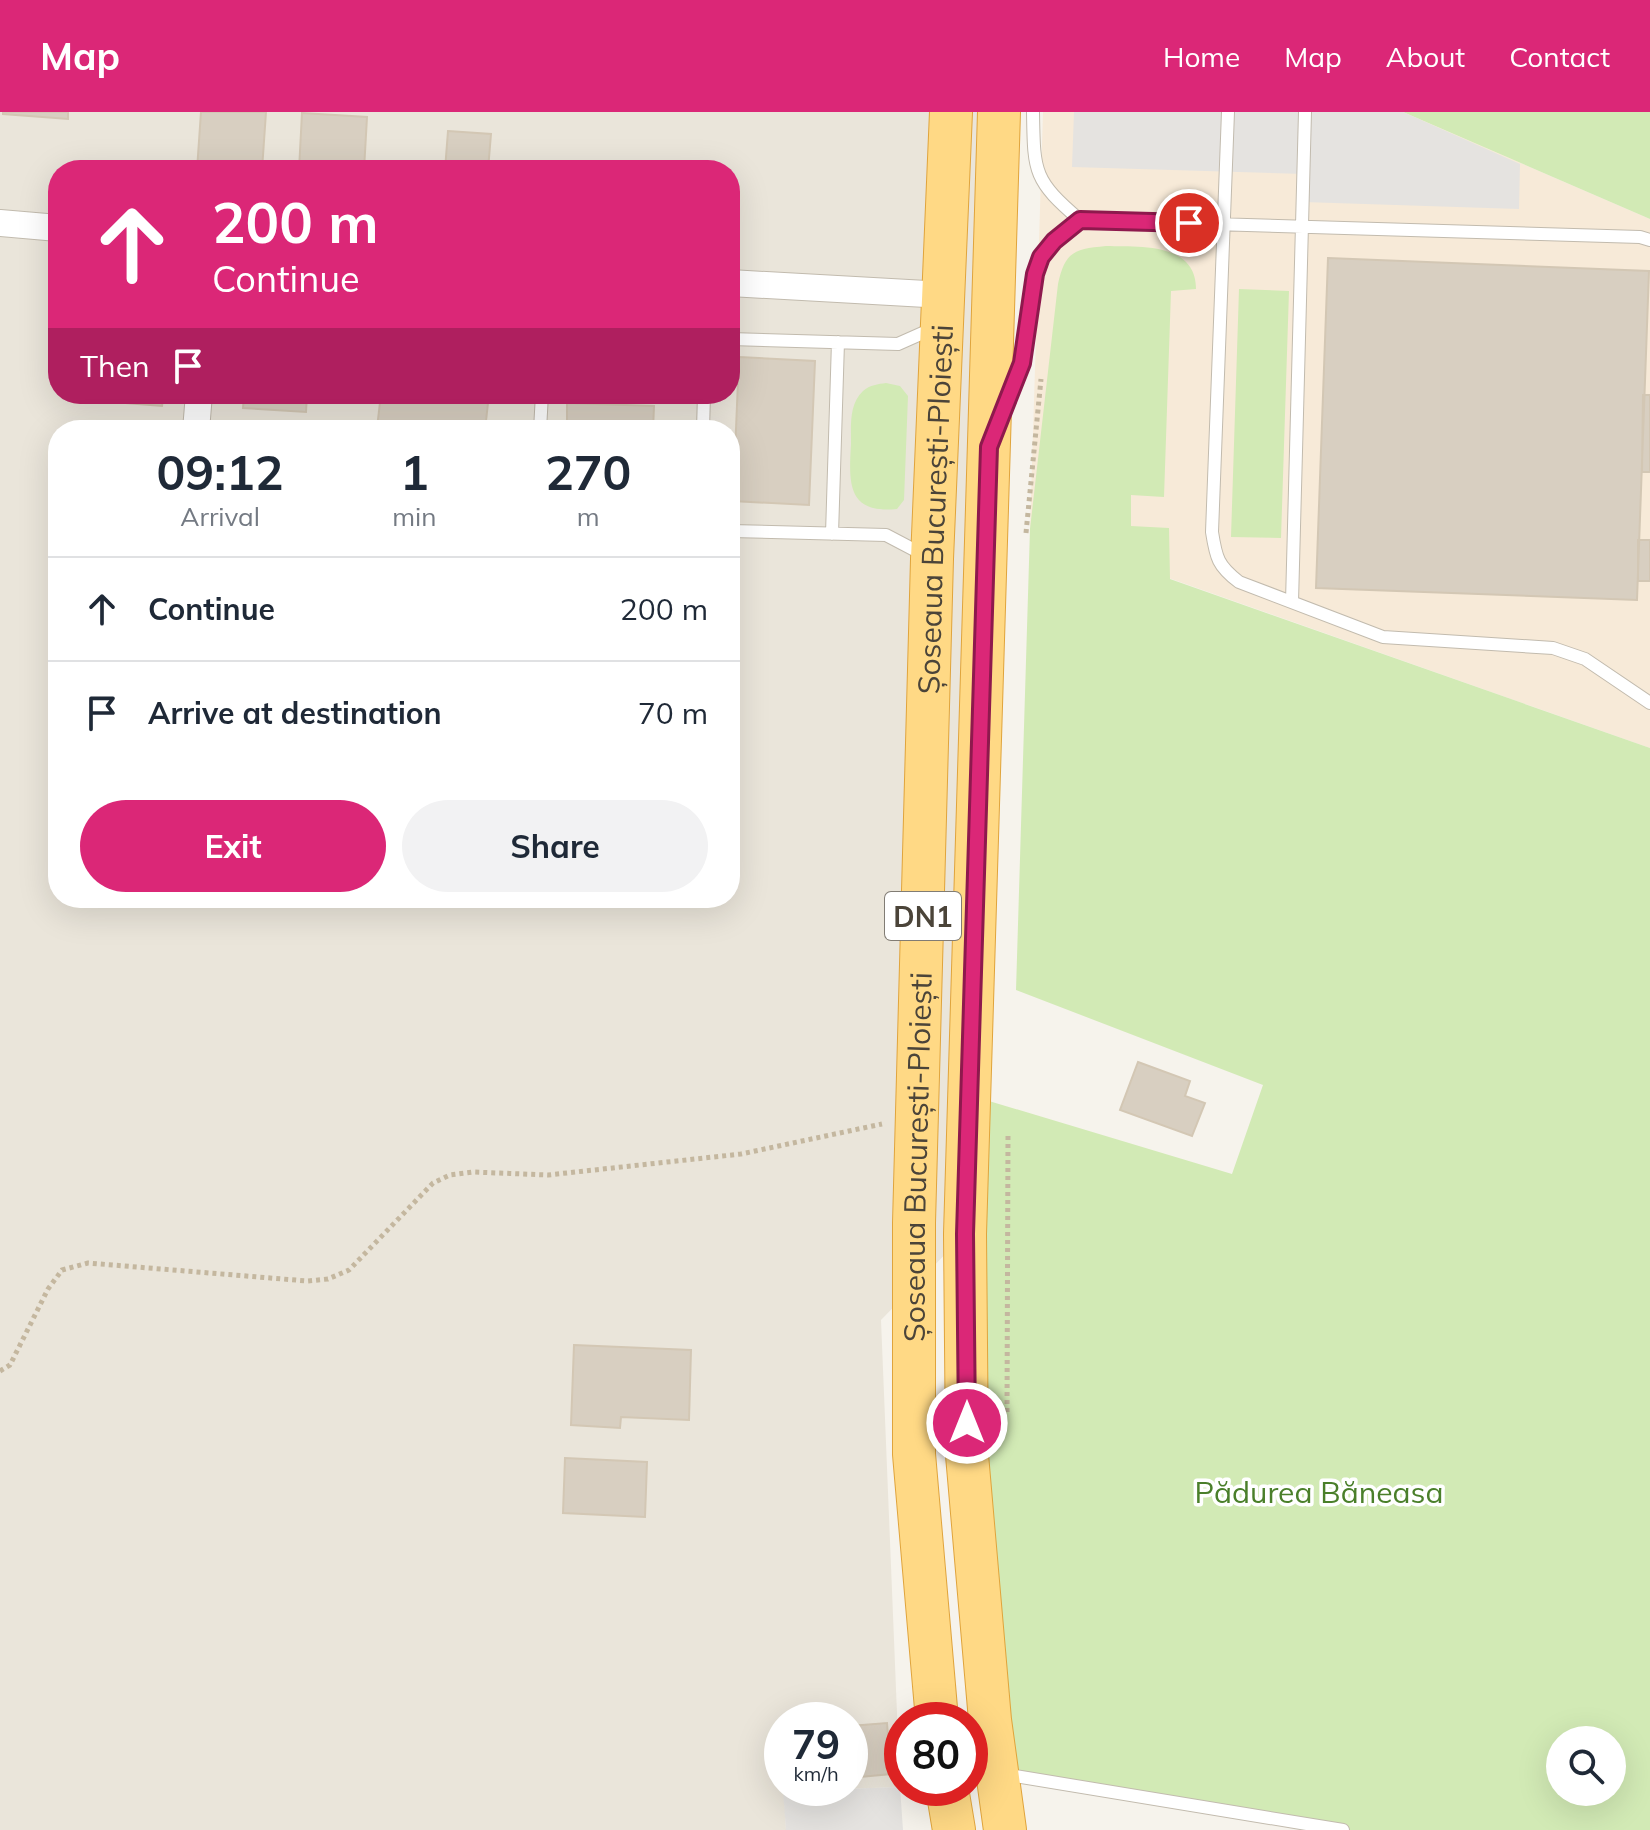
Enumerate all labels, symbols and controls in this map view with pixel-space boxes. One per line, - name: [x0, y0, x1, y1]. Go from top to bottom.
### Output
- text: Map: [40, 32, 120, 80]
- text: Home: [1163, 39, 1240, 74]
- text: Map: [1284, 39, 1342, 74]
- text: About: [1386, 39, 1465, 74]
- text: Contact: [1509, 39, 1610, 74]
- text: 200 m: [212, 187, 379, 257]
- pin: [1155, 189, 1223, 257]
- icon: ahead: [80, 192, 184, 296]
- icon: arrive: [1167, 201, 1211, 245]
- text: Continue: [212, 256, 360, 301]
- street label: Șoseaua București-Ploiești: [909, 324, 961, 695]
- icon: arrive: [166, 344, 210, 388]
- text: Then: [80, 347, 150, 385]
- text: 09:12: [157, 442, 284, 502]
- text: 1: [400, 442, 429, 502]
- text: 270: [545, 442, 631, 502]
- text: Arrival: [180, 500, 260, 533]
- text: min: [392, 500, 436, 533]
- text: m: [577, 500, 600, 533]
- icon: ahead: [80, 587, 124, 631]
- text: Continue: [148, 590, 275, 628]
- text: 200 m: [620, 590, 708, 628]
- icon: arrive: [80, 691, 124, 735]
- text: Arrive at destination: [148, 694, 442, 732]
- text: 70 m: [638, 694, 708, 732]
- button: Exit: [80, 800, 386, 892]
- button: Share: [402, 800, 708, 892]
- road number: DN1: [885, 892, 961, 940]
- street label: Șoseaua București-Ploiești: [895, 972, 940, 1342]
- position arrow: [925, 1381, 1009, 1465]
- park label: Pădurea Băneasa: [1195, 1473, 1443, 1511]
- speed limit sign: 80: [884, 1702, 988, 1806]
- text: 79: [792, 1719, 840, 1769]
- map controls: [1546, 1726, 1626, 1806]
- button: search: [1546, 1726, 1626, 1806]
- text: km/h: [793, 1761, 839, 1786]

